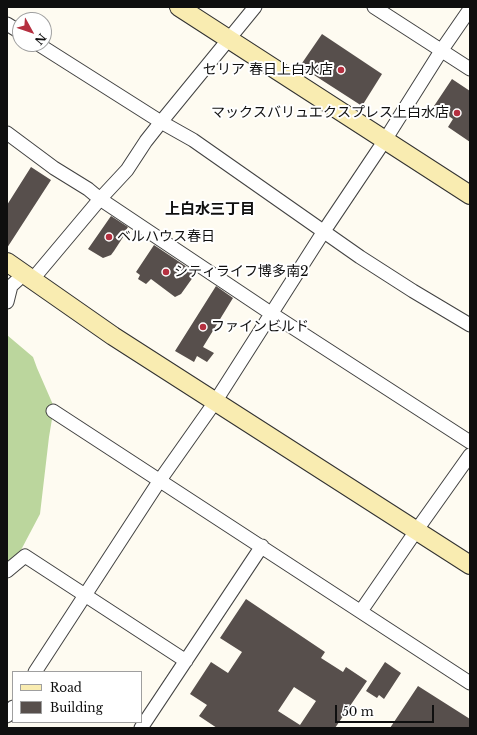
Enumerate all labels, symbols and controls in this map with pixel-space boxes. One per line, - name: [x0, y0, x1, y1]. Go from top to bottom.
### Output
- north arrow: [12, 12, 52, 52]
- text: N: [32, 31, 49, 48]
- place label: セリア 春日上白水店: [203, 62, 333, 78]
- marker: セリア 春日上白水店: [336, 65, 346, 75]
- place label: マックスバリュエクスプレス上白水店: [211, 105, 449, 121]
- marker: マックスバリュエクスプレス上白水店: [452, 108, 462, 118]
- district label: 上白水三丁目: [165, 201, 255, 219]
- place label: ベルハウス春日: [117, 229, 215, 245]
- marker: ベルハウス春日: [104, 232, 114, 242]
- place label: シティライフ博多南2: [174, 264, 309, 280]
- marker: シティライフ博多南2: [161, 267, 171, 277]
- place label: ファインビルド: [211, 319, 309, 335]
- marker: ファインビルド: [198, 322, 208, 332]
- legend: [12, 671, 142, 723]
- text: Road: [50, 680, 82, 695]
- scale bar: [337, 697, 436, 723]
- text: Building: [50, 700, 103, 715]
- text: 50 m: [342, 704, 374, 719]

